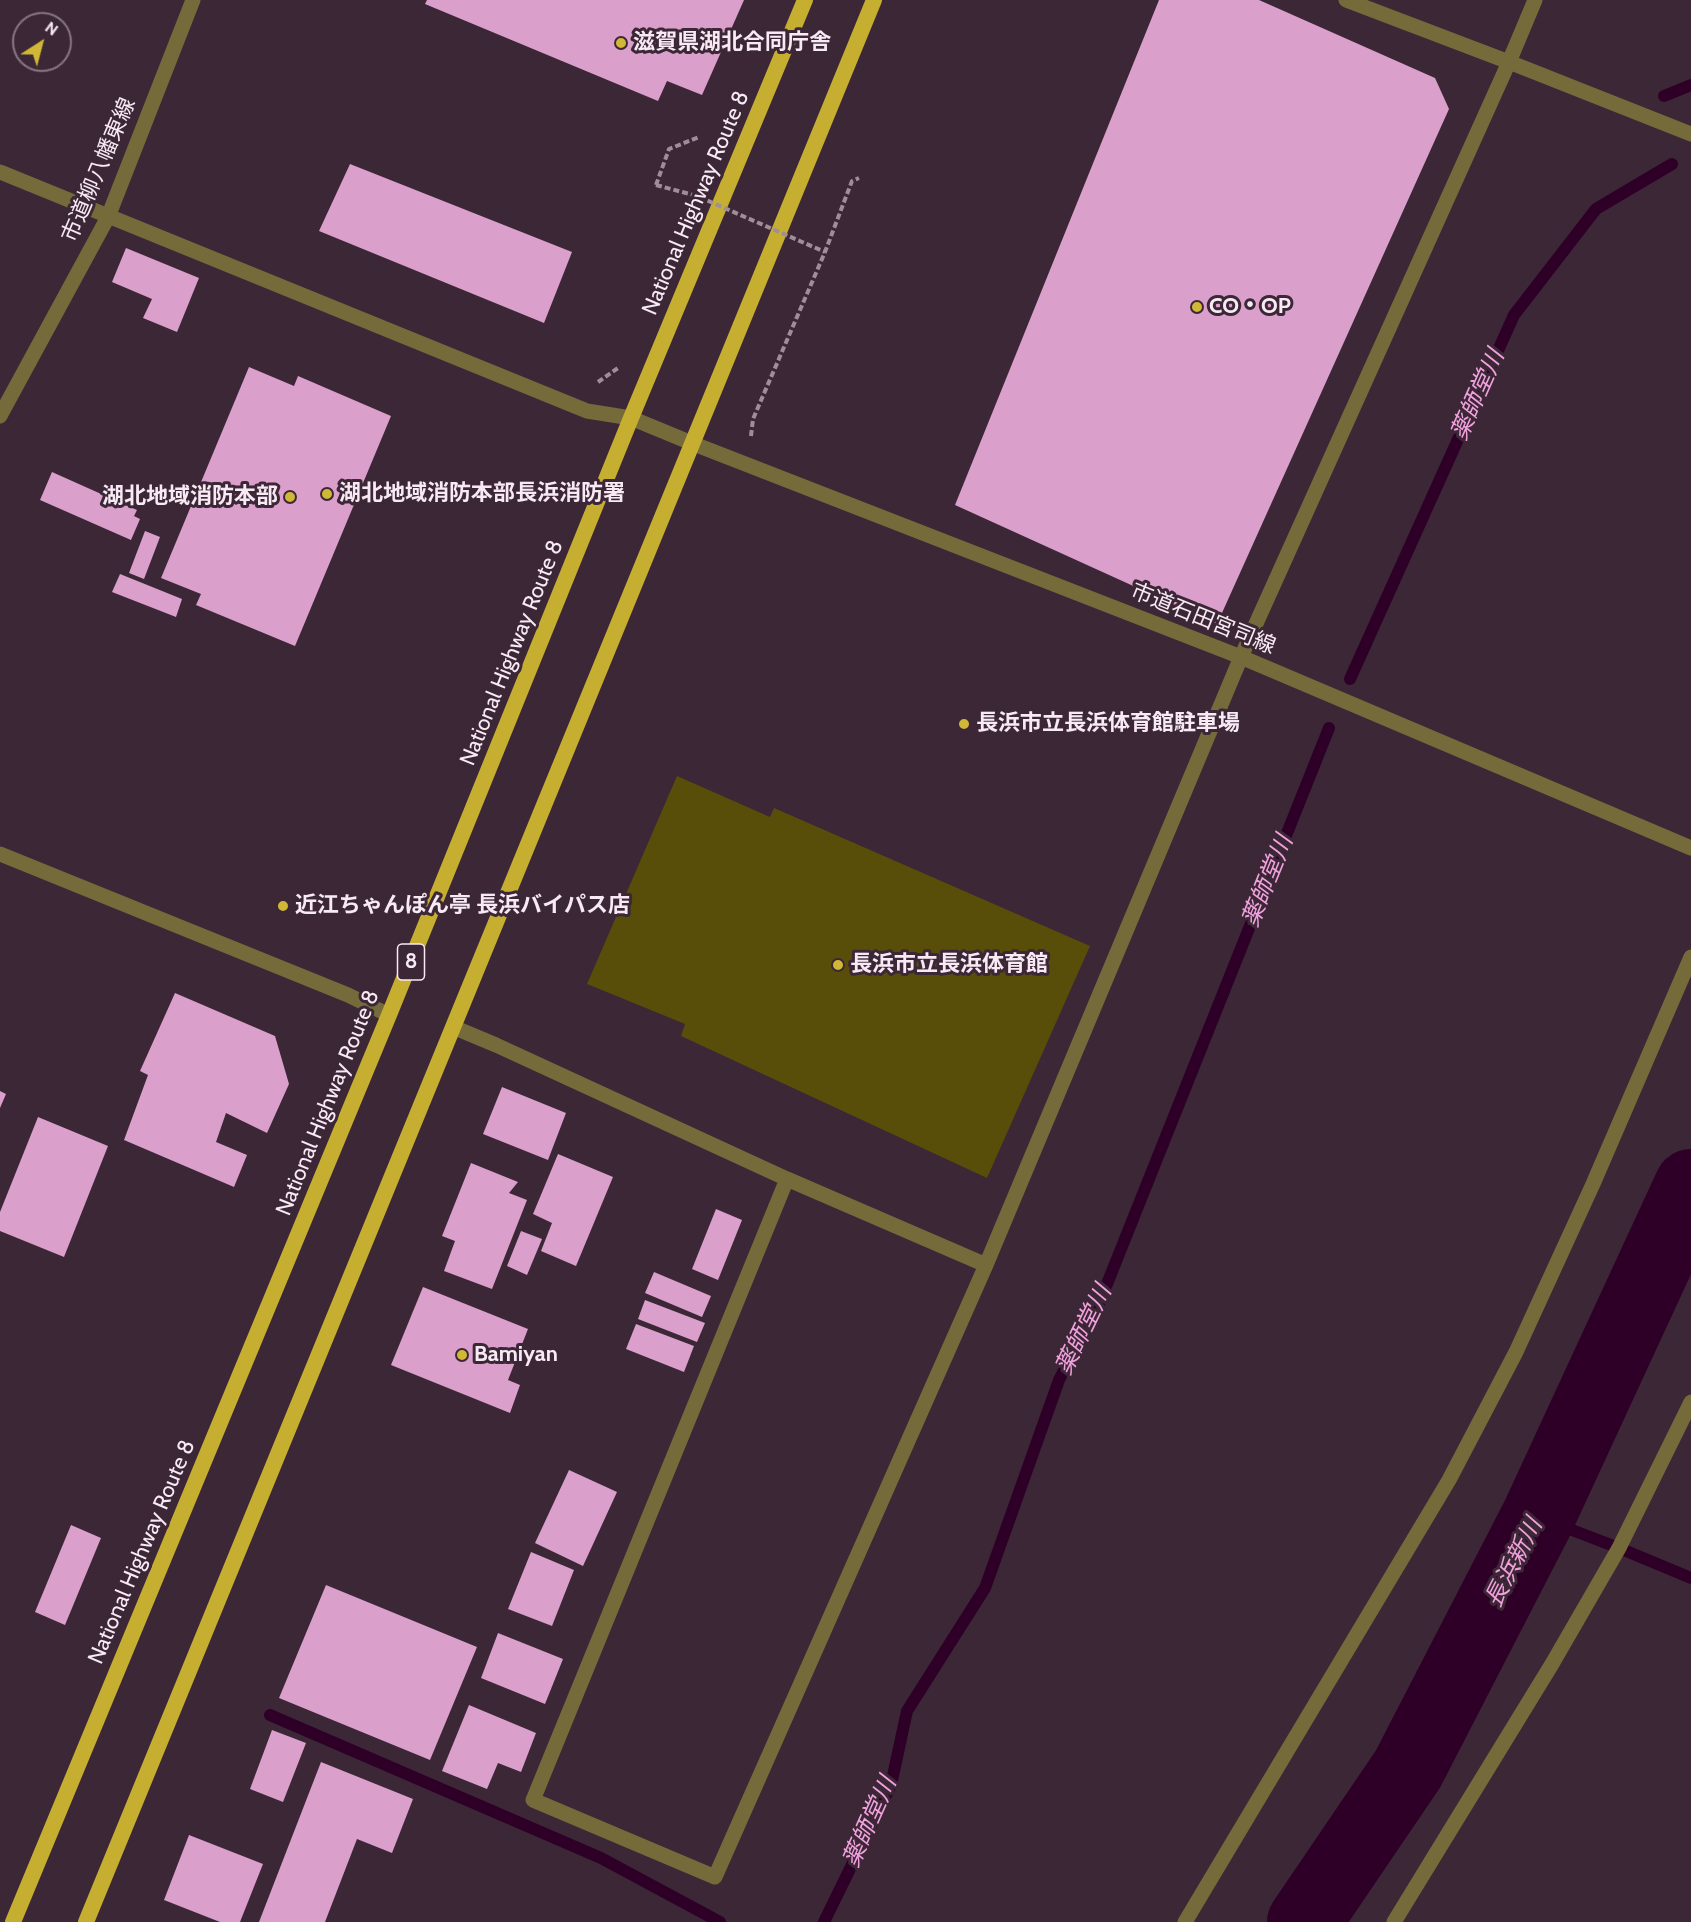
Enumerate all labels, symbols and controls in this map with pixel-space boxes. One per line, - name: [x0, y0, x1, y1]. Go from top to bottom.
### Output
- north arrow: [12, 12, 72, 72]
- text: N: [42, 18, 62, 40]
- place label: 滋賀県湖北合同庁舎: [633, 30, 831, 56]
- marker: 滋賀県湖北合同庁舎: [614, 36, 628, 50]
- street label: National Highway Route 8: [637, 87, 755, 319]
- street label: 市道柳八幡東線: [57, 94, 141, 246]
- place label: CO・OP: [1209, 294, 1291, 320]
- marker: CO・OP: [1190, 300, 1204, 314]
- water label: 薬師堂川: [1445, 345, 1511, 445]
- place label: 湖北地域消防本部長浜消防署: [339, 481, 625, 507]
- place label: 湖北地域消防本部: [102, 484, 278, 510]
- marker: 湖北地域消防本部長浜消防署: [320, 487, 334, 501]
- marker: 湖北地域消防本部: [283, 490, 297, 504]
- street label: National Highway Route 8: [455, 536, 569, 770]
- street label: 市道石田宮司線: [1127, 578, 1279, 660]
- place label: 長浜市立長浜体育館駐車場: [976, 711, 1240, 737]
- marker: 長浜市立長浜体育館駐車場: [957, 717, 971, 731]
- water label: 薬師堂川: [1237, 831, 1299, 931]
- place label: 近江ちゃんぽん亭 長浜バイパス店: [295, 893, 630, 919]
- marker: 近江ちゃんぽん亭 長浜バイパス店: [276, 899, 290, 913]
- road number: 8: [398, 944, 424, 980]
- place label: 長浜市立長浜体育館: [850, 952, 1048, 978]
- marker: 長浜市立長浜体育館: [831, 958, 845, 972]
- street label: National Highway Route 8: [271, 986, 385, 1220]
- water label: 薬師堂川: [1050, 1281, 1118, 1379]
- place label: Bamiyan: [474, 1342, 558, 1368]
- marker: Bamiyan: [455, 1348, 469, 1362]
- street label: National Highway Route 8: [83, 1436, 201, 1668]
- water label: 長浜新川: [1479, 1514, 1549, 1612]
- water label: 薬師堂川: [837, 1772, 903, 1872]

